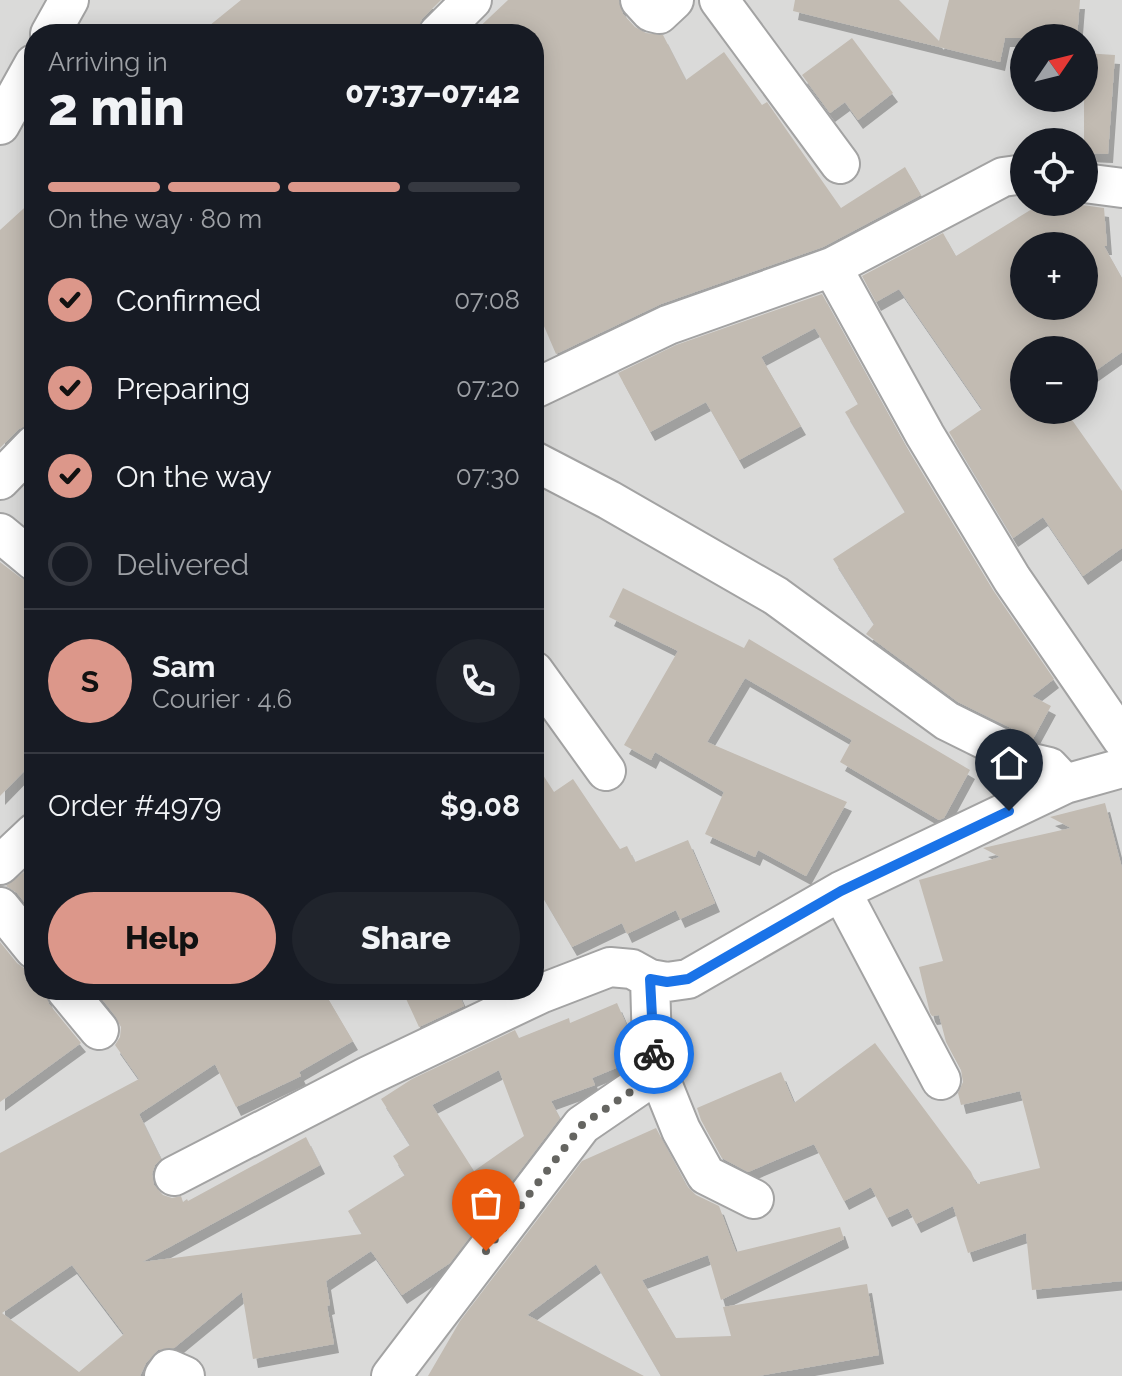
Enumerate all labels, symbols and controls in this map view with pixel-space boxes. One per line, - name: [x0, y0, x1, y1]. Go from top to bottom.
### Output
- north arrow: [1010, 24, 1098, 112]
- map controls: [1010, 24, 1098, 424]
- text: Arriving in: [48, 47, 168, 77]
- text: 07:37–07:42: [345, 75, 520, 110]
- text: 2 min: [48, 76, 185, 137]
- button: locate: [1010, 128, 1098, 216]
- text: On the way · 80 m: [48, 204, 262, 234]
- button: +: [1010, 232, 1098, 320]
- icon: check: [48, 278, 92, 322]
- text: Confirmed: [116, 283, 261, 318]
- text: 07:08: [454, 285, 520, 315]
- button: −: [1010, 336, 1098, 424]
- icon: check: [48, 366, 92, 410]
- text: Preparing: [116, 371, 250, 406]
- text: 07:20: [456, 373, 520, 403]
- icon: check: [48, 454, 92, 498]
- text: On the way: [116, 459, 272, 494]
- text: 07:30: [456, 461, 520, 491]
- text: Delivered: [116, 547, 249, 582]
- button: phone: [436, 639, 520, 723]
- text: Sam: [152, 649, 215, 684]
- text: S: [81, 664, 99, 699]
- text: Courier · 4.6: [152, 684, 292, 714]
- pin: [975, 729, 1043, 811]
- icon: home: [987, 741, 1031, 785]
- text: Order #4979: [48, 788, 222, 823]
- text: $9.08: [440, 788, 520, 823]
- button: Help: [48, 892, 276, 984]
- button: Share: [292, 892, 520, 984]
- courier: [614, 1014, 694, 1094]
- icon: bike: [632, 1032, 676, 1076]
- pin: [452, 1169, 520, 1251]
- icon: bag: [464, 1181, 508, 1225]

